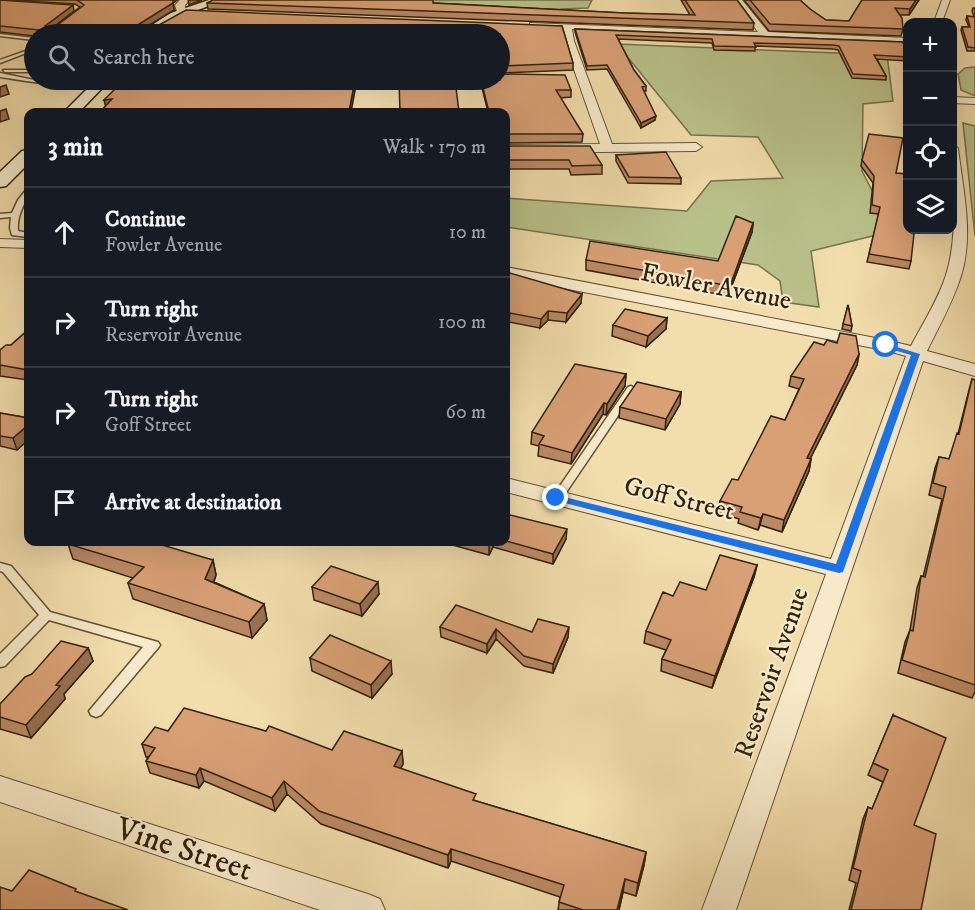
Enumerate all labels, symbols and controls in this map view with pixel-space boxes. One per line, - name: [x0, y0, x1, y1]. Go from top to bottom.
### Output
- map controls: [903, 18, 957, 234]
- button: +: [903, 18, 957, 72]
- search box: [24, 24, 510, 90]
- icon: search: [45, 41, 78, 74]
- text: Search here: [93, 44, 195, 71]
- button: −: [903, 72, 957, 126]
- button: locate: [903, 126, 957, 180]
- text: 3 min: [48, 131, 103, 164]
- text: Walk · 170 m: [383, 135, 486, 160]
- button: layers: [903, 180, 957, 234]
- text: Continue: [105, 206, 186, 233]
- icon: ahead: [48, 216, 81, 249]
- text: 10 m: [449, 220, 486, 245]
- text: Fowler Avenue: [105, 233, 222, 258]
- street label: Fowler Avenue: [638, 256, 794, 318]
- text: Turn right: [105, 296, 198, 323]
- icon: right: [48, 306, 81, 339]
- text: 100 m: [438, 310, 486, 335]
- text: Reservoir Avenue: [105, 323, 242, 348]
- route start: [872, 331, 898, 357]
- text: Turn right: [105, 386, 198, 413]
- icon: right: [48, 396, 81, 429]
- text: 60 m: [446, 400, 486, 425]
- text: Goff Street: [105, 413, 191, 438]
- street label: Goff Street: [620, 469, 738, 529]
- route end: [542, 484, 568, 510]
- icon: arrive: [48, 486, 81, 519]
- text: Arrive at destination: [105, 489, 282, 516]
- street label: Reservoir Avenue: [727, 583, 817, 763]
- street label: Vine Street: [110, 809, 257, 891]

